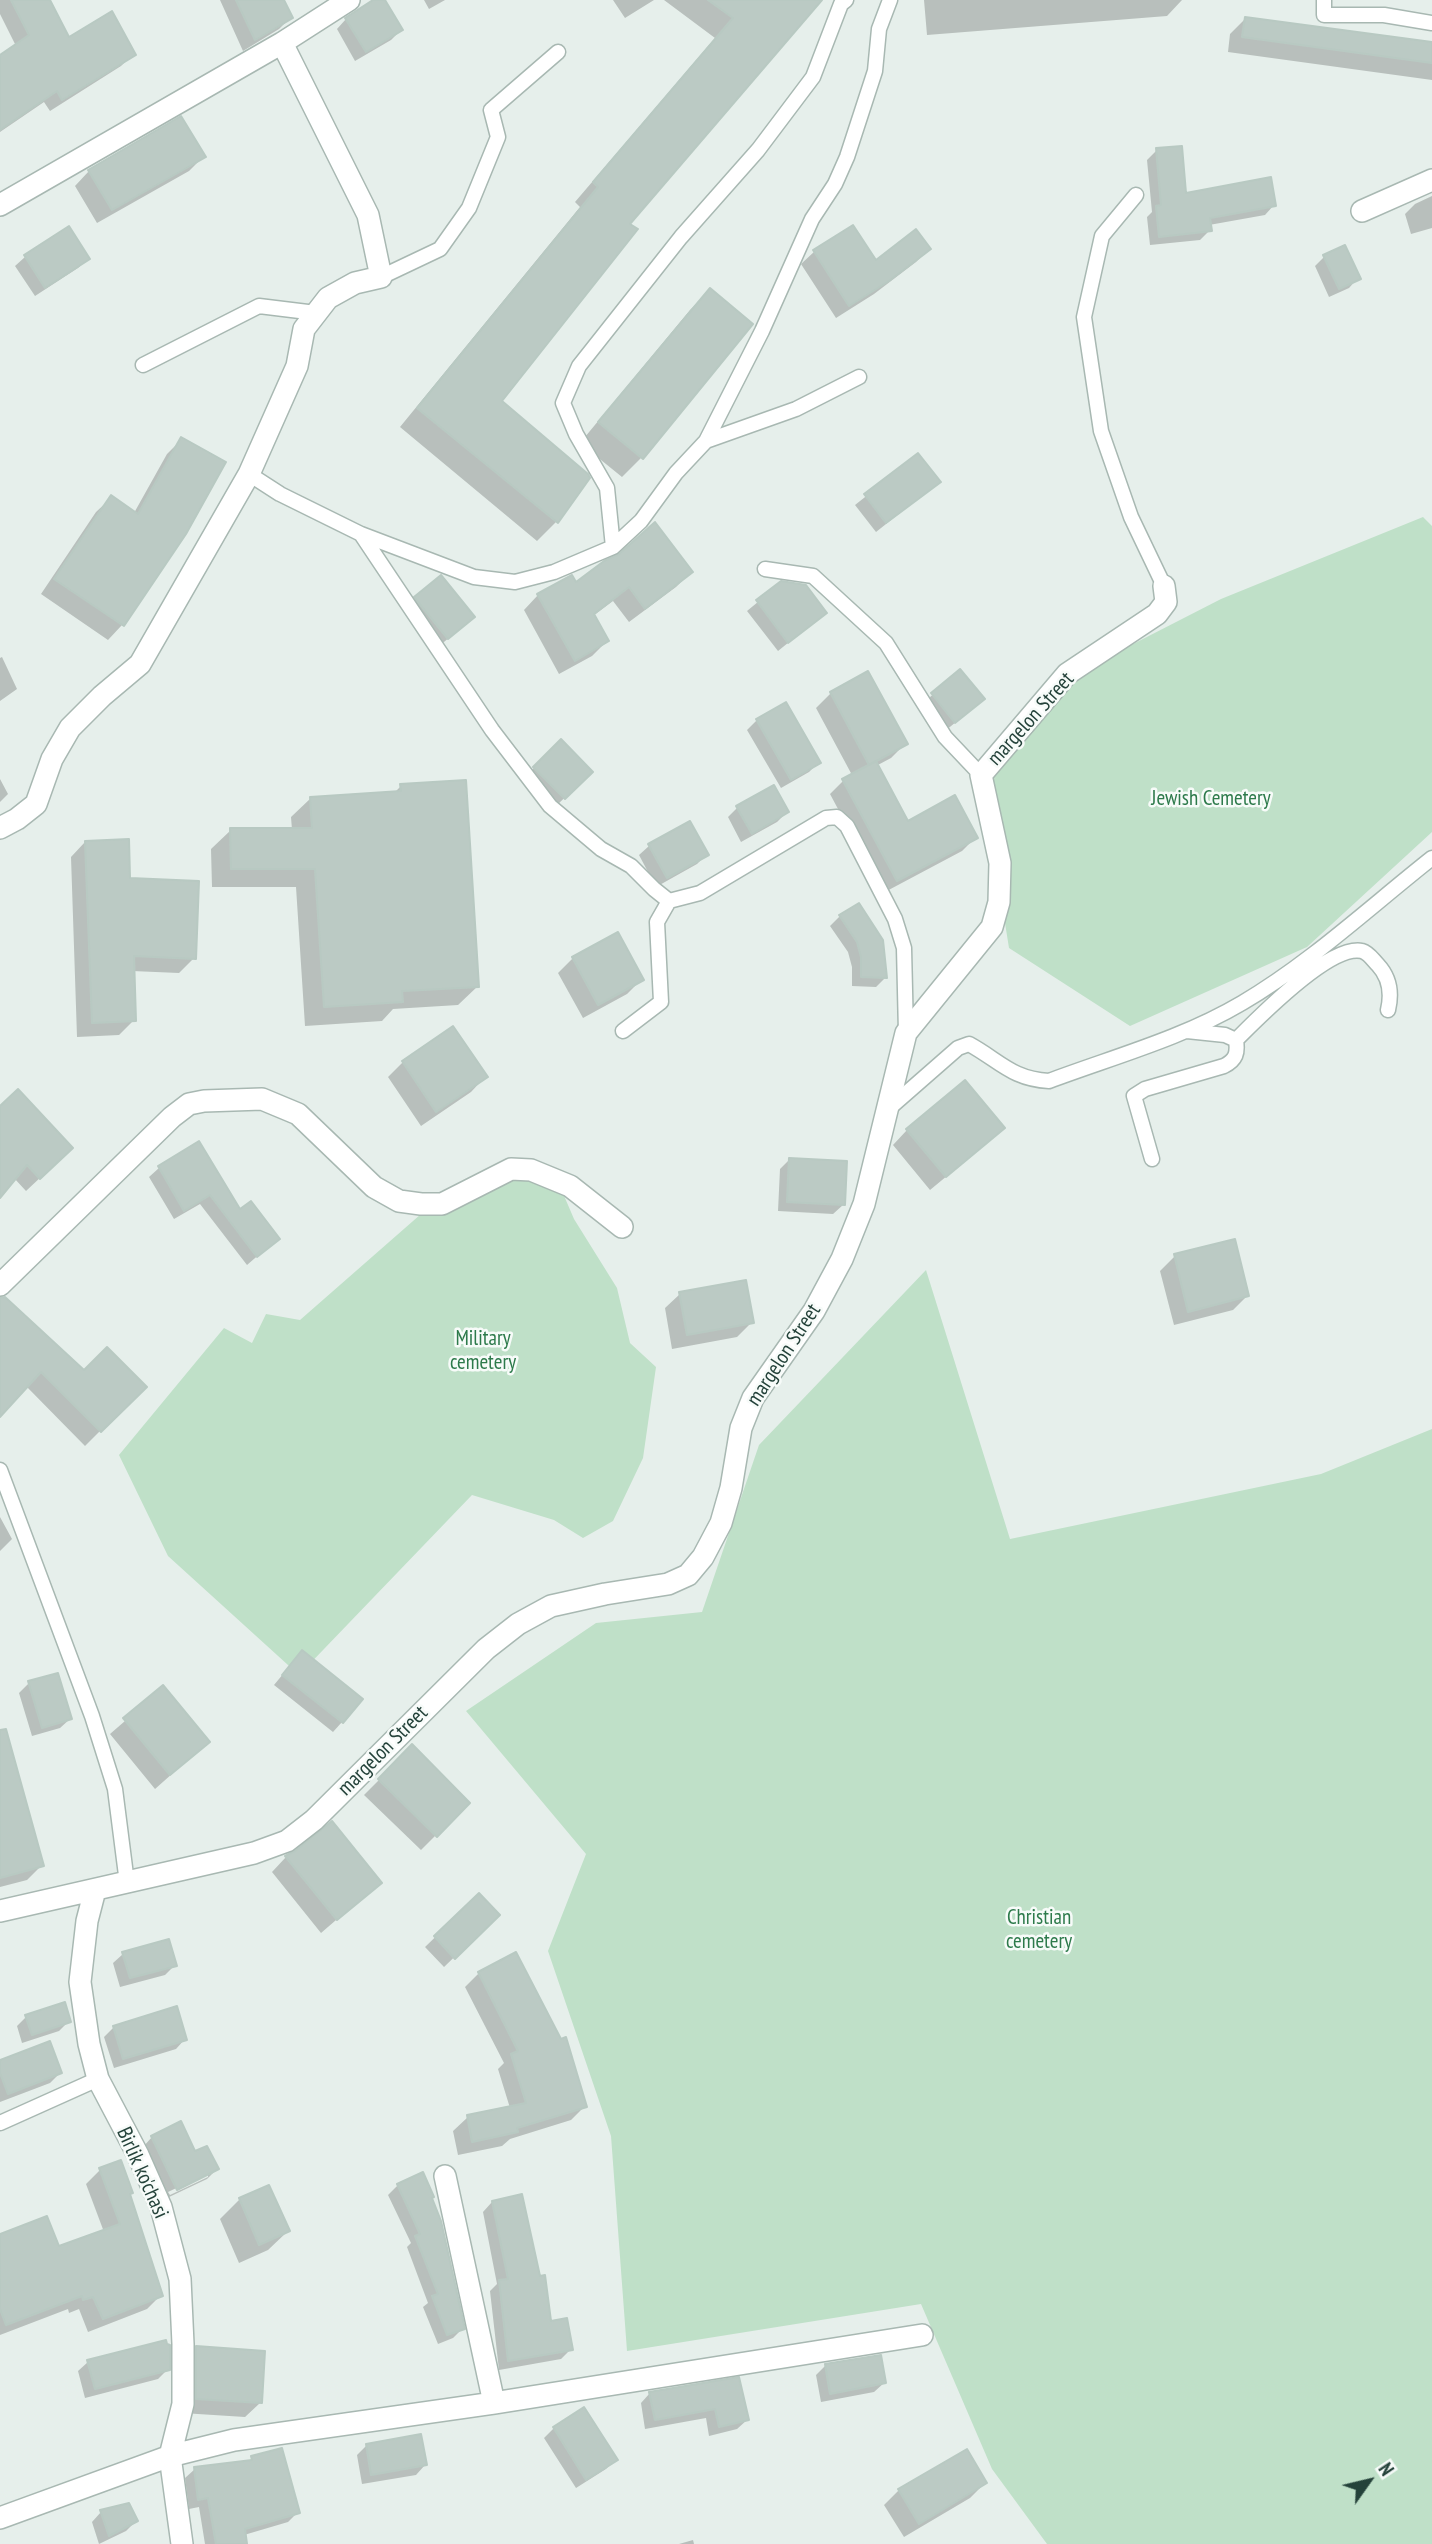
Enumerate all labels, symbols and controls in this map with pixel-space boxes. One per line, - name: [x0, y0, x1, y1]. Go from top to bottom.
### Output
- street label: margelon Street: [983, 667, 1079, 771]
- park label: Jewish Cemetery: [1151, 786, 1271, 812]
- street label: margelon Street: [742, 1299, 826, 1411]
- park label: Military cemetery: [450, 1326, 516, 1376]
- street label: margelon Street: [333, 1701, 433, 1801]
- park label: Christian cemetery: [1006, 1905, 1072, 1955]
- street label: Birlik ko'chasi: [111, 2124, 173, 2222]
- north arrow: [1334, 2446, 1404, 2516]
- text: N: [1374, 2458, 1399, 2480]

